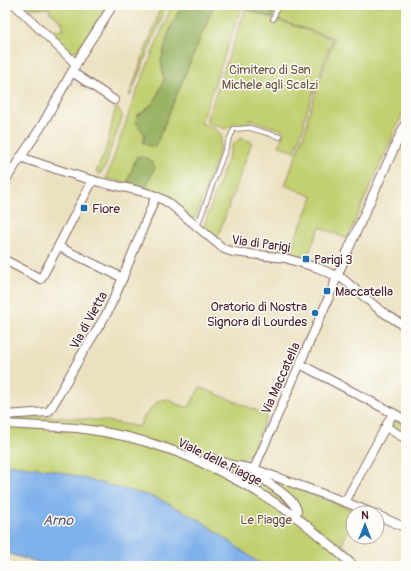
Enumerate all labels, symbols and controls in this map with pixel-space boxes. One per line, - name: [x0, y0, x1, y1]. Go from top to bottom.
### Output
- park label: Cimitero di San Michele agli Scalzi: [222, 62, 318, 93]
- place label: Fiore: [92, 201, 121, 217]
- marker: Fiore: [79, 203, 89, 213]
- street label: Via di Parigi: [231, 232, 291, 256]
- place label: Parigi 3: [314, 252, 353, 268]
- marker: Parigi 3: [301, 254, 311, 264]
- place label: Maccatella: [335, 284, 393, 300]
- marker: Maccatella: [322, 286, 332, 296]
- street label: Via di Vietta: [66, 289, 111, 352]
- place label: Oratorio di Nostra Signora di Lourdes: [207, 299, 307, 330]
- marker: Oratorio di Nostra Signora di Lourdes: [310, 308, 320, 318]
- street label: Via Maccatella: [258, 340, 304, 417]
- street label: Viale delle Piagge: [175, 435, 265, 489]
- north arrow: [345, 505, 385, 545]
- text: N: [361, 509, 369, 522]
- water label: Arno: [43, 512, 74, 529]
- park label: Le Piagge: [240, 512, 292, 528]

